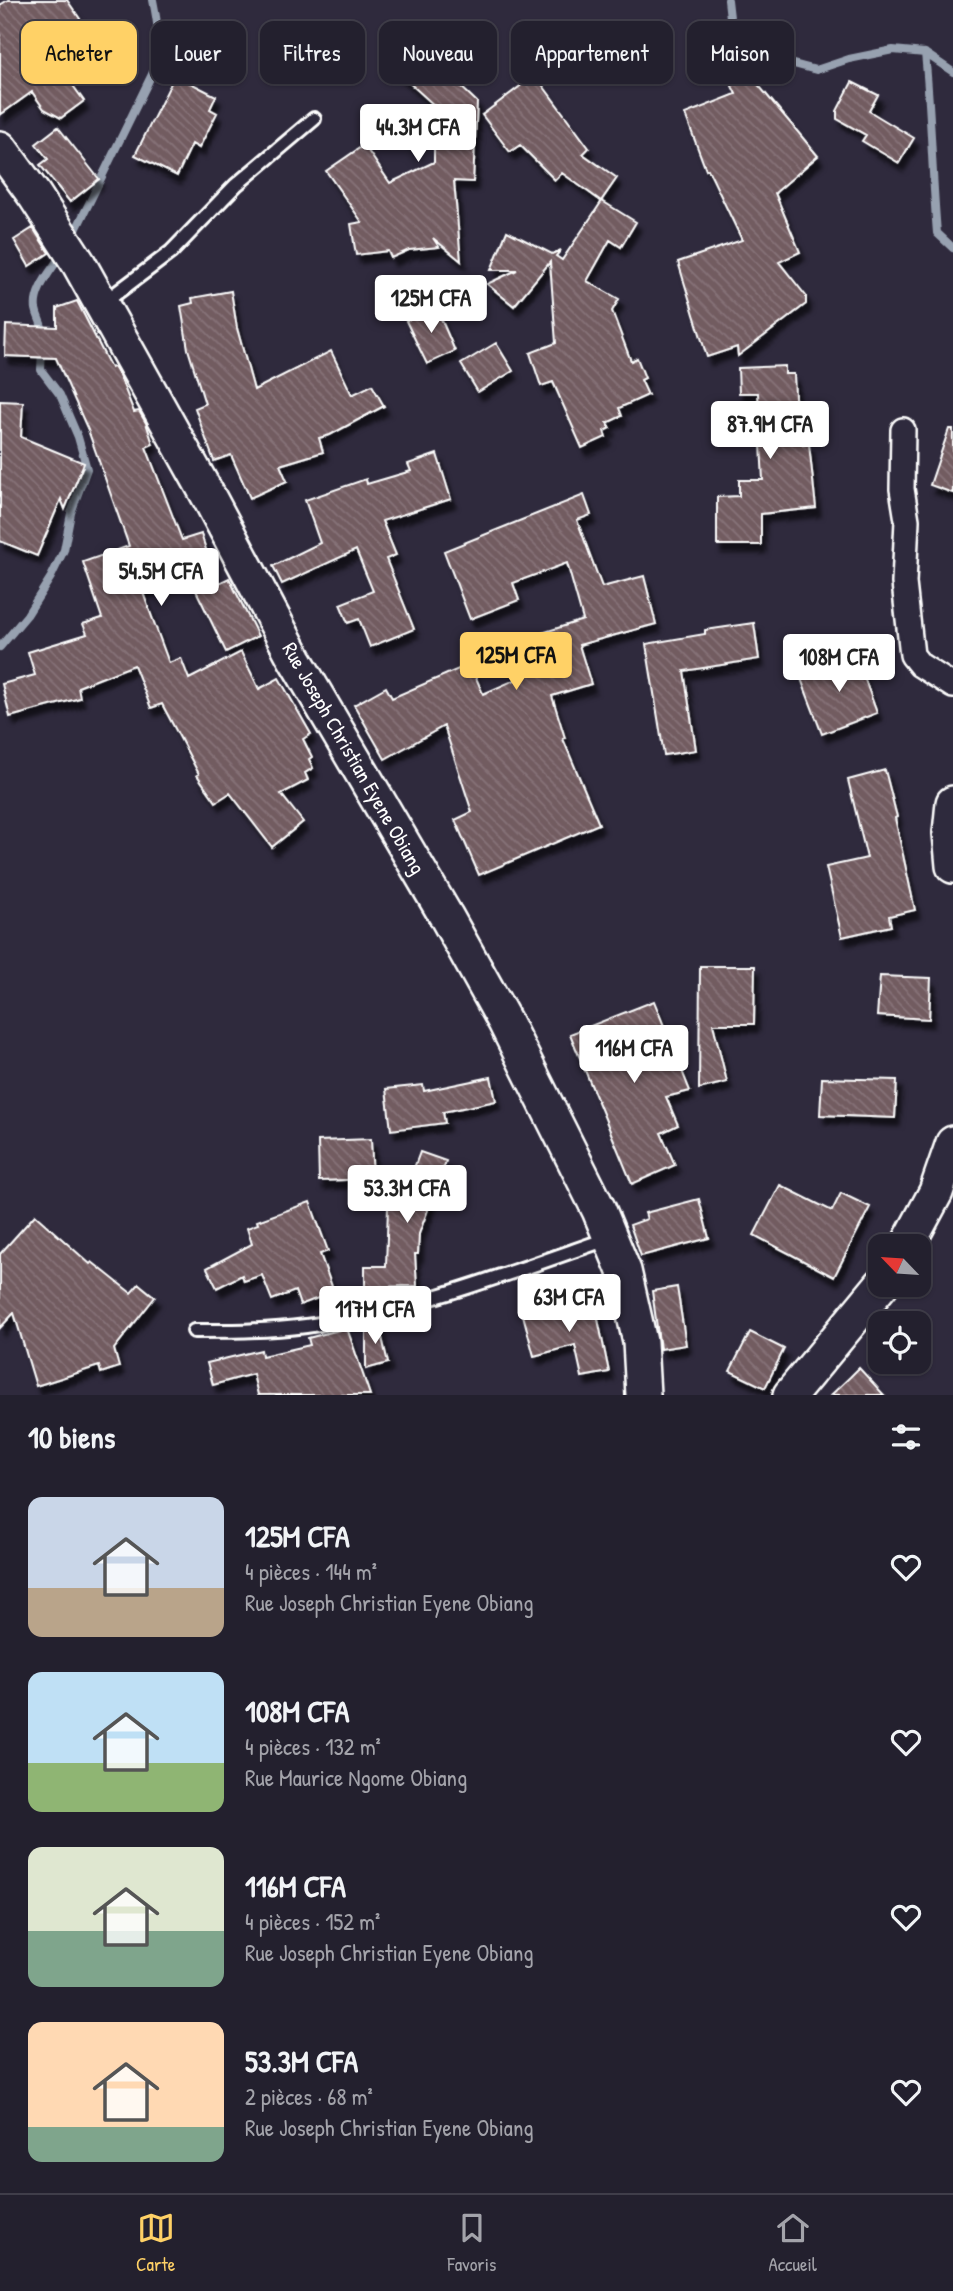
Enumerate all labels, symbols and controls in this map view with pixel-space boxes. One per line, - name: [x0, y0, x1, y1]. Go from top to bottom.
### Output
- chip: Acheter: [21, 21, 137, 84]
- chip: Louer: [151, 21, 246, 84]
- chip: Filtres: [260, 21, 365, 84]
- chip: Nouveau: [379, 21, 497, 84]
- chip: Appartement: [511, 21, 673, 84]
- chip: Maison: [687, 21, 794, 84]
- pin: 44.3M CFA: [338, 104, 498, 164]
- text: 44.3M CFA: [376, 111, 460, 142]
- pin: 125M CFA: [359, 276, 503, 335]
- text: 125M CFA: [391, 282, 471, 313]
- pin: 87.9M CFA: [690, 402, 850, 461]
- text: 87.9M CFA: [727, 408, 813, 439]
- pin: 54.5M CFA: [81, 548, 241, 608]
- text: 54.5M CFA: [119, 555, 203, 586]
- pin: 125M CFA: [444, 632, 588, 692]
- pin: 108M CFA: [767, 634, 911, 694]
- street label: Rue Joseph Christian Eyene Obiang: [276, 637, 432, 879]
- text: 125M CFA: [476, 639, 556, 670]
- text: 108M CFA: [799, 641, 879, 672]
- pin: 116M CFA: [562, 1026, 706, 1085]
- text: 116M CFA: [595, 1032, 673, 1063]
- pin: 53.3M CFA: [327, 1166, 487, 1225]
- text: 53.3M CFA: [364, 1172, 450, 1203]
- north arrow: [868, 1234, 931, 1297]
- map controls: [868, 1234, 931, 1374]
- pin: 63M CFA: [504, 1274, 634, 1334]
- text: 63M CFA: [534, 1281, 604, 1312]
- pin: 117M CFA: [303, 1286, 447, 1346]
- text: 117M CFA: [335, 1293, 415, 1324]
- button: locate: [868, 1311, 931, 1374]
- text: 10 biens: [28, 1417, 115, 1457]
- icon: filters: [887, 1418, 925, 1456]
- text: 125M CFA: [245, 1516, 350, 1556]
- icon: home: [84, 1525, 168, 1609]
- icon: heart: [887, 1548, 925, 1586]
- text: 4 pièces · 144 m²: [245, 1556, 377, 1587]
- text: Rue Joseph Christian Eyene Obiang: [245, 1587, 534, 1618]
- text: 108M CFA: [245, 1691, 349, 1731]
- icon: home: [84, 1700, 168, 1784]
- icon: heart: [887, 1723, 925, 1761]
- text: 4 pièces · 132 m²: [245, 1731, 381, 1762]
- text: Rue Maurice Ngome Obiang: [245, 1762, 467, 1793]
- text: 116M CFA: [245, 1866, 346, 1906]
- icon: home: [84, 1875, 168, 1959]
- icon: heart: [887, 1898, 925, 1936]
- text: 4 pièces · 152 m²: [245, 1906, 380, 1937]
- text: Rue Joseph Christian Eyene Obiang: [245, 1937, 534, 1968]
- text: 53.3M CFA: [245, 2041, 358, 2081]
- icon: home: [84, 2050, 168, 2134]
- icon: heart: [887, 2073, 925, 2111]
- text: 2 pièces · 68 m²: [245, 2081, 373, 2112]
- text: Rue Joseph Christian Eyene Obiang: [245, 2112, 534, 2143]
- tab: Carte: [136, 2209, 175, 2277]
- tab: Favoris: [448, 2209, 496, 2277]
- tab: Accueil: [768, 2209, 817, 2277]

